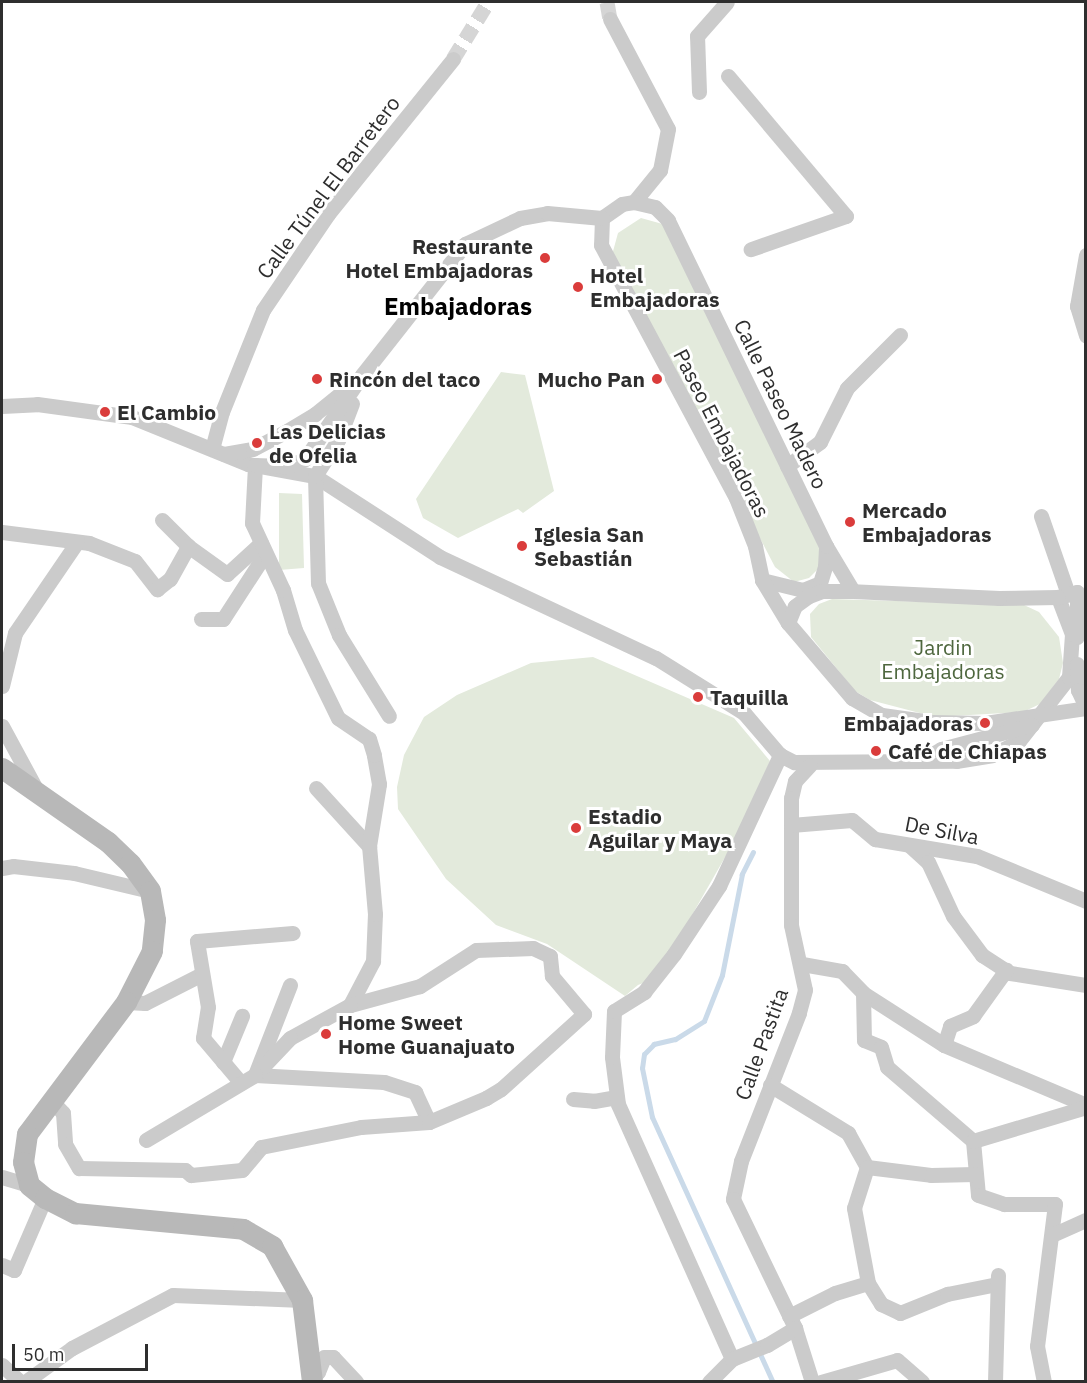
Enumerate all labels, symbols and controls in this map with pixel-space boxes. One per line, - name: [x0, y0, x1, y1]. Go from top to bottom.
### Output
- street label: Calle Túnel El Barretero: [251, 91, 405, 283]
- place label: Restaurante Hotel Embajadoras: [345, 233, 533, 283]
- marker: Restaurante Hotel Embajadoras: [538, 251, 552, 265]
- place label: Hotel Embajadoras: [590, 262, 720, 312]
- marker: Hotel Embajadoras: [571, 280, 585, 294]
- district label: Embajadoras: [384, 293, 532, 321]
- street label: Calle Paseo Madero: [729, 315, 833, 493]
- street label: Paseo Embajadoras: [669, 345, 775, 521]
- place label: Rincón del taco: [329, 366, 480, 392]
- place label: Mucho Pan: [537, 366, 645, 392]
- marker: Rincón del taco: [310, 372, 324, 386]
- marker: Mucho Pan: [650, 372, 664, 386]
- place label: El Cambio: [117, 399, 216, 425]
- marker: El Cambio: [98, 405, 112, 419]
- place label: Las Delicias de Ofelia: [269, 418, 386, 468]
- marker: Las Delicias de Ofelia: [250, 436, 264, 450]
- place label: Mercado Embajadoras: [862, 497, 992, 547]
- marker: Mercado Embajadoras: [843, 515, 857, 529]
- place label: Iglesia San Sebastián: [534, 521, 644, 571]
- marker: Iglesia San Sebastián: [515, 539, 529, 553]
- park label: Jardin Embajadoras: [881, 634, 1005, 684]
- place label: Taquilla: [710, 684, 789, 710]
- marker: Taquilla: [691, 690, 705, 704]
- place label: Embajadoras: [843, 710, 973, 736]
- marker: Embajadoras: [978, 716, 992, 730]
- place label: Café de Chiapas: [888, 738, 1047, 764]
- marker: Café de Chiapas: [869, 744, 883, 758]
- place label: Estadio Aguilar y Maya: [588, 803, 732, 853]
- street label: De Silva: [903, 810, 981, 850]
- marker: Estadio Aguilar y Maya: [569, 821, 583, 835]
- street label: Calle Pastita: [729, 985, 793, 1103]
- place label: Home Sweet Home Guanajuato: [338, 1009, 515, 1059]
- marker: Home Sweet Home Guanajuato: [319, 1027, 333, 1041]
- scale bar: [15, 1332, 152, 1370]
- text: 50 m: [23, 1343, 65, 1366]

